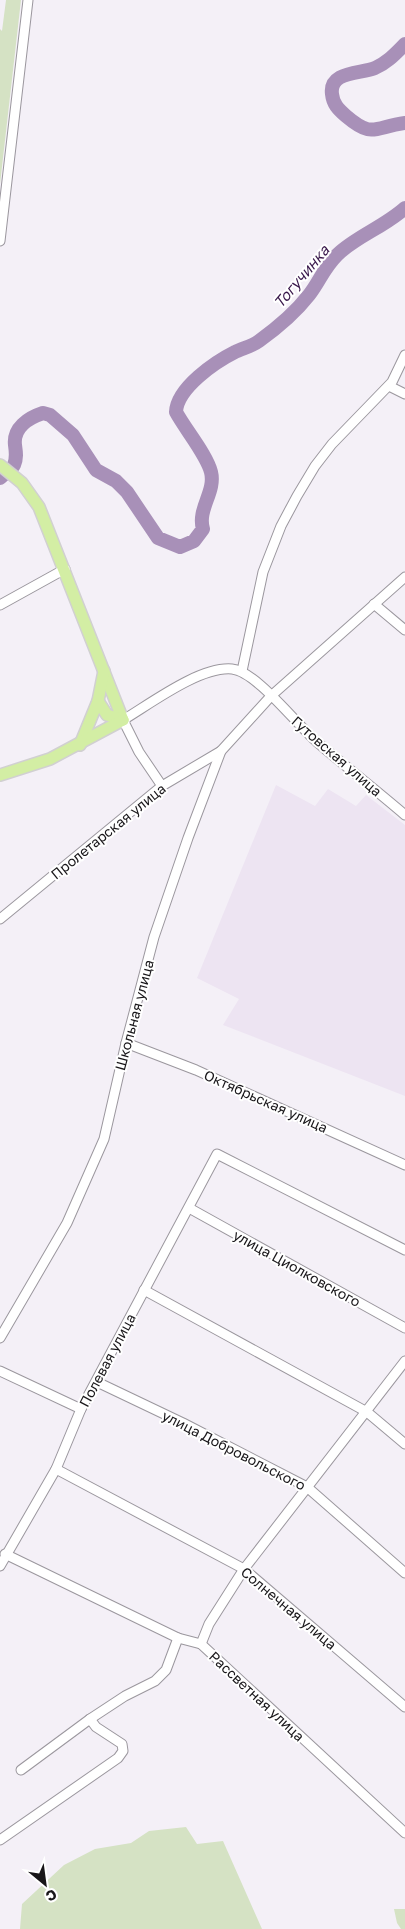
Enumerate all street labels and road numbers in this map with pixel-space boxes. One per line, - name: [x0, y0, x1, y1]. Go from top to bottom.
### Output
- street label: Гутовская улица: [288, 712, 386, 800]
- street label: Пролетарская улица: [47, 780, 169, 882]
- street label: Школьная улица: [111, 958, 157, 1072]
- street label: Октябрьская улица: [202, 1066, 330, 1136]
- street label: улица Циолковского: [230, 1226, 364, 1310]
- street label: Полевая улица: [75, 1310, 139, 1410]
- street label: улица Добровольского: [159, 1406, 309, 1494]
- street label: Солнечная улица: [238, 1563, 340, 1653]
- street label: Рассветная улица: [206, 1647, 308, 1745]

